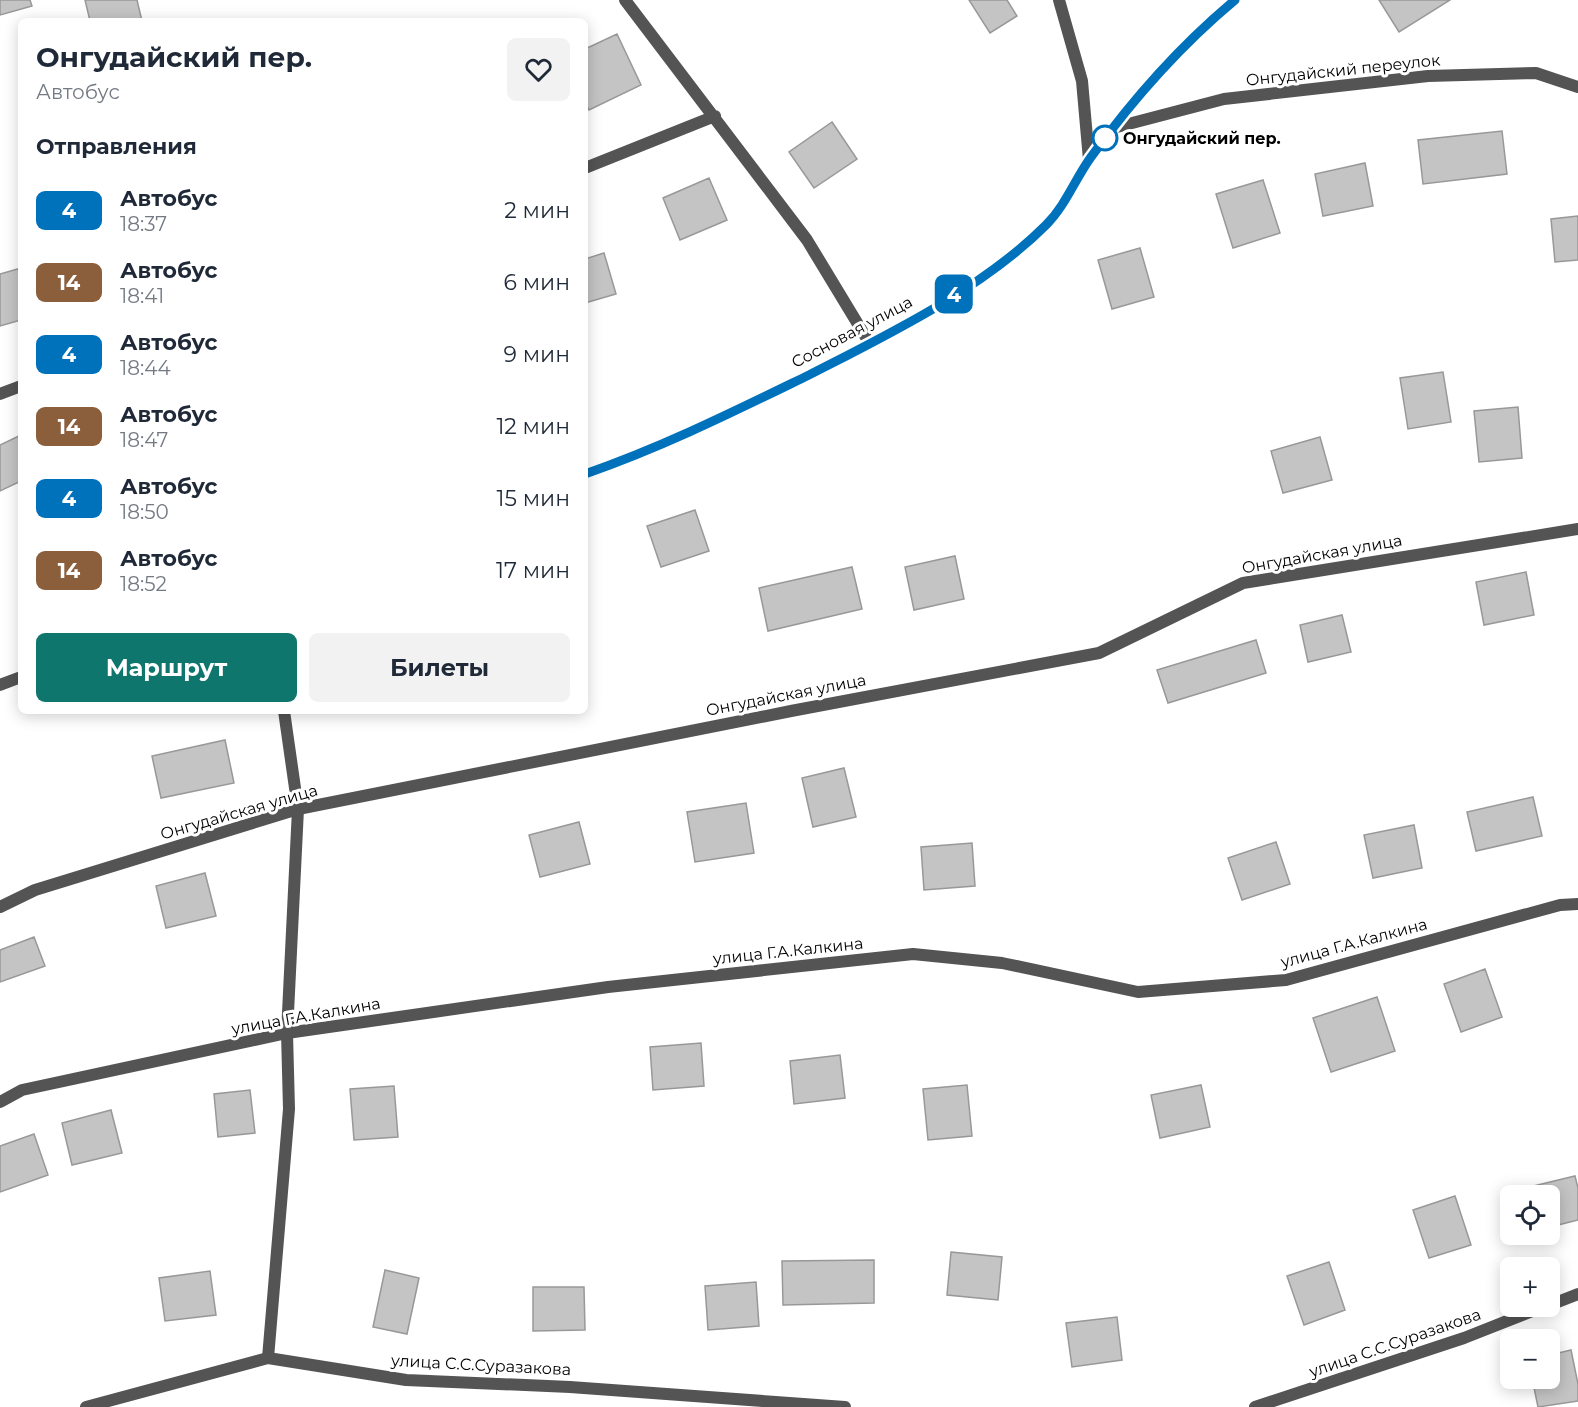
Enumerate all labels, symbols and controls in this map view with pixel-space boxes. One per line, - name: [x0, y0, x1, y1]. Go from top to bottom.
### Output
- button: heart: [507, 38, 570, 101]
- text: Онгудайский пер.: [36, 40, 312, 74]
- street label: Онгудайский переулок: [1245, 50, 1442, 90]
- text: Автобус: [36, 80, 120, 104]
- marker: Онгудайский пер.: [1092, 125, 1118, 151]
- place label: Онгудайский пер.: [1123, 129, 1281, 148]
- text: Отправления: [36, 133, 197, 160]
- text: Автобус: [120, 185, 218, 212]
- text: 2 мин: [504, 197, 570, 224]
- text: 4: [62, 198, 76, 223]
- text: 18:37: [120, 212, 167, 236]
- text: Автобус: [120, 257, 218, 284]
- text: 6 мин: [503, 269, 570, 296]
- text: 14: [58, 270, 80, 295]
- line badge: 4: [934, 274, 974, 314]
- text: 4: [947, 282, 961, 307]
- text: 18:41: [120, 284, 164, 308]
- street label: Сосновая улица: [788, 292, 916, 372]
- text: Автобус: [120, 329, 218, 356]
- text: 9 мин: [503, 341, 570, 368]
- text: 4: [62, 342, 76, 367]
- text: 18:44: [120, 356, 171, 380]
- text: Автобус: [120, 401, 218, 428]
- text: 12 мин: [496, 413, 570, 440]
- text: 14: [58, 414, 80, 439]
- text: 18:47: [120, 428, 168, 452]
- text: Автобус: [120, 473, 218, 500]
- text: 15 мин: [496, 485, 570, 512]
- text: 4: [62, 486, 76, 511]
- text: 18:50: [120, 500, 169, 524]
- street label: Онгудайская улица: [1240, 531, 1404, 577]
- text: Автобус: [120, 545, 218, 572]
- text: 17 мин: [496, 557, 570, 584]
- text: 14: [58, 558, 80, 583]
- text: 18:52: [120, 572, 167, 596]
- button: Маршрут: [36, 633, 297, 702]
- button: Билеты: [309, 633, 570, 702]
- street label: Онгудайская улица: [704, 670, 868, 720]
- street label: Онгудайская улица: [158, 780, 320, 844]
- street label: улица Г.А.Калкина: [1278, 914, 1429, 972]
- street label: улица Г.А.Калкина: [711, 934, 864, 968]
- street label: улица Г.А.Калкина: [229, 994, 382, 1039]
- map controls: [1500, 1185, 1560, 1389]
- button: locate: [1500, 1185, 1560, 1245]
- button: +: [1500, 1257, 1560, 1317]
- street label: улица С.С.Суразакова: [1306, 1305, 1483, 1382]
- button: −: [1500, 1329, 1560, 1389]
- street label: улица С.С.Суразакова: [389, 1351, 572, 1379]

